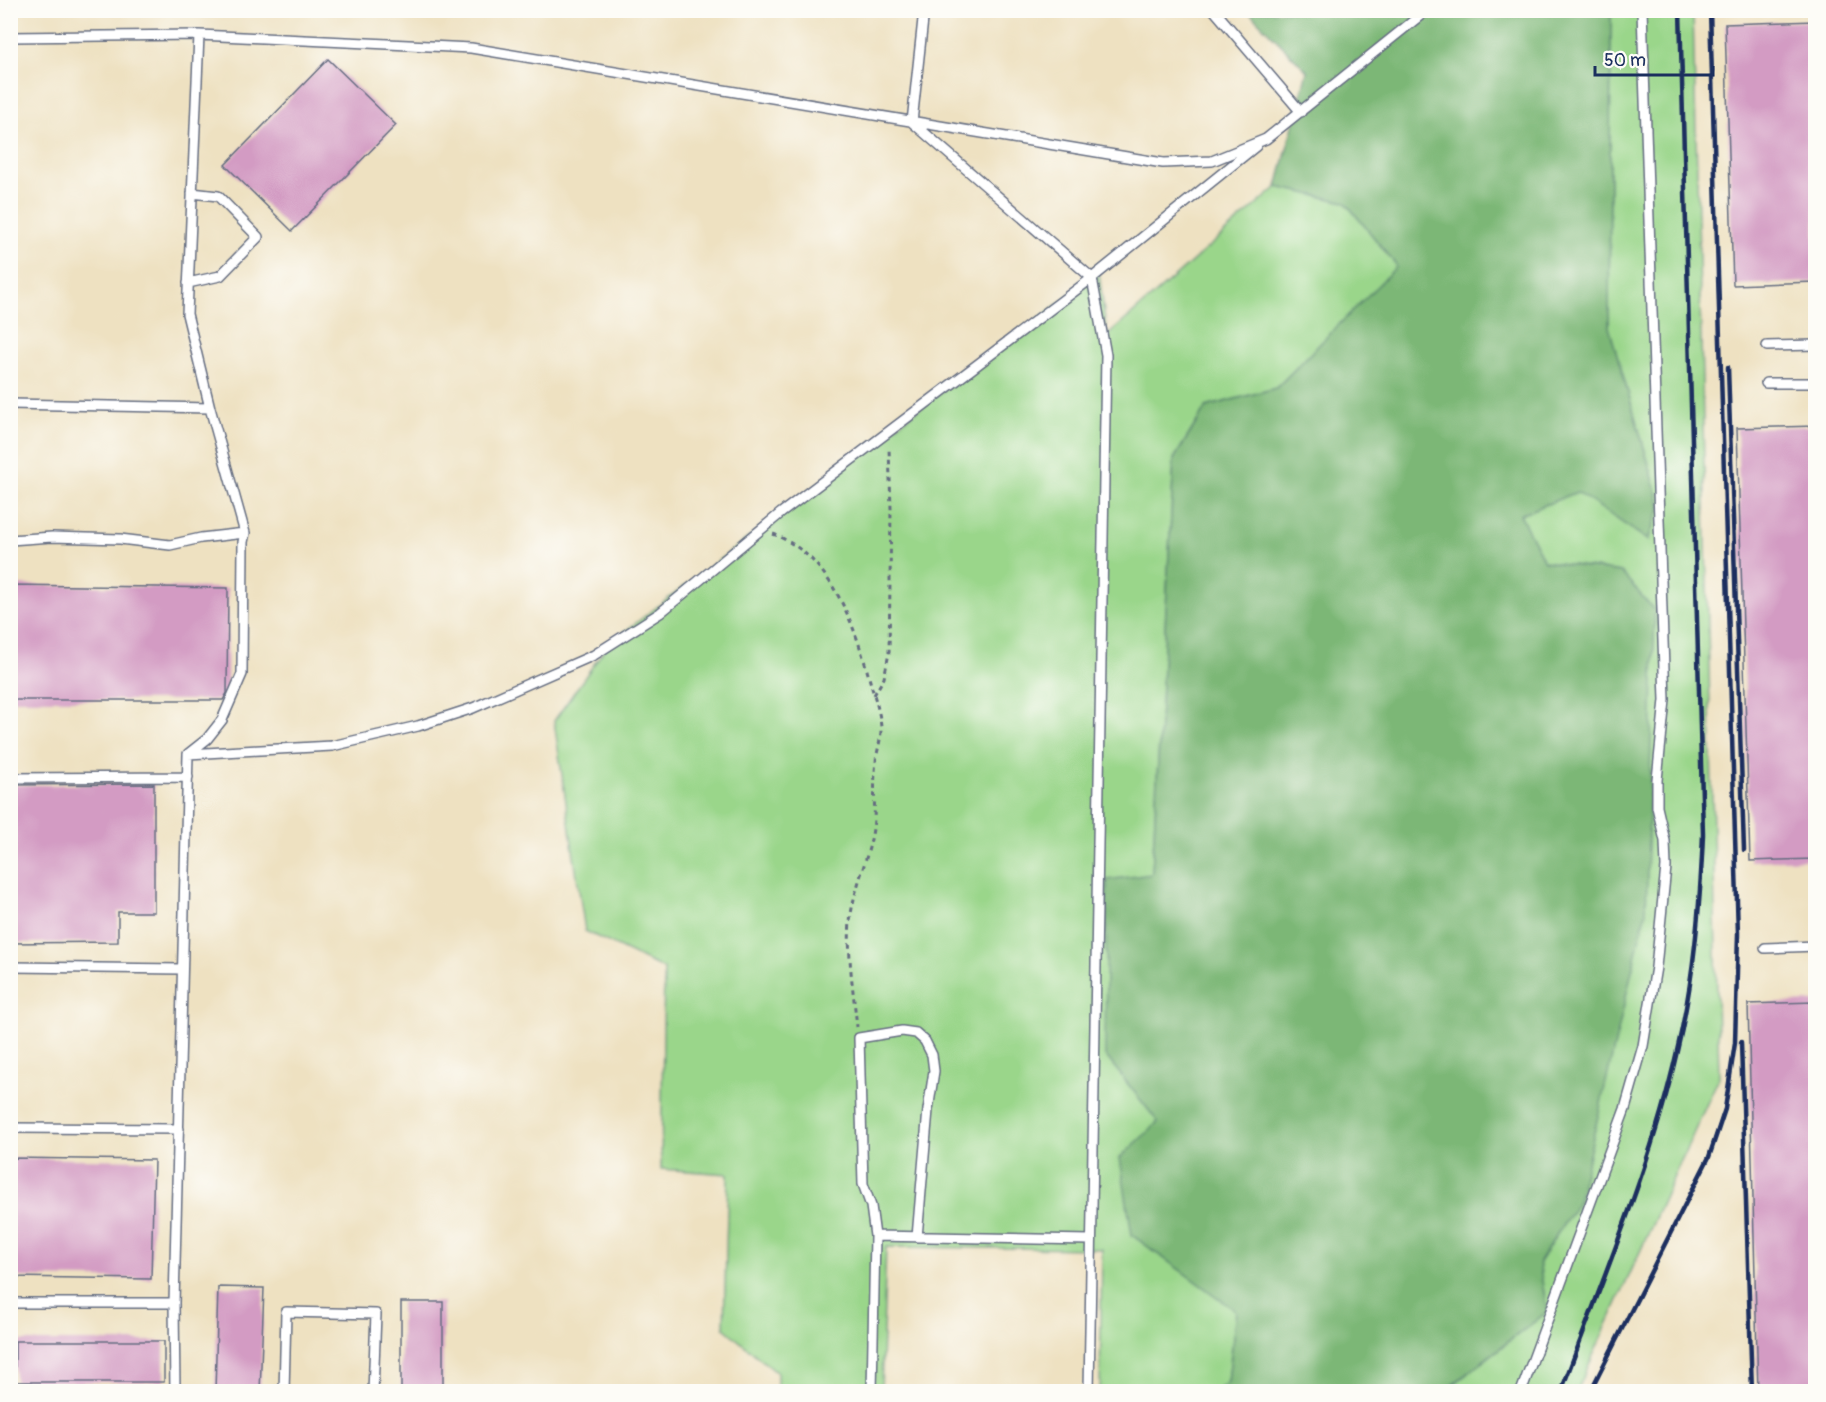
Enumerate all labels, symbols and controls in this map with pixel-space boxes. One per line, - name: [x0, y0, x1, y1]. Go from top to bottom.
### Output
- scale bar: [1595, 39, 1714, 77]
- text: 50 m: [1604, 49, 1646, 72]

